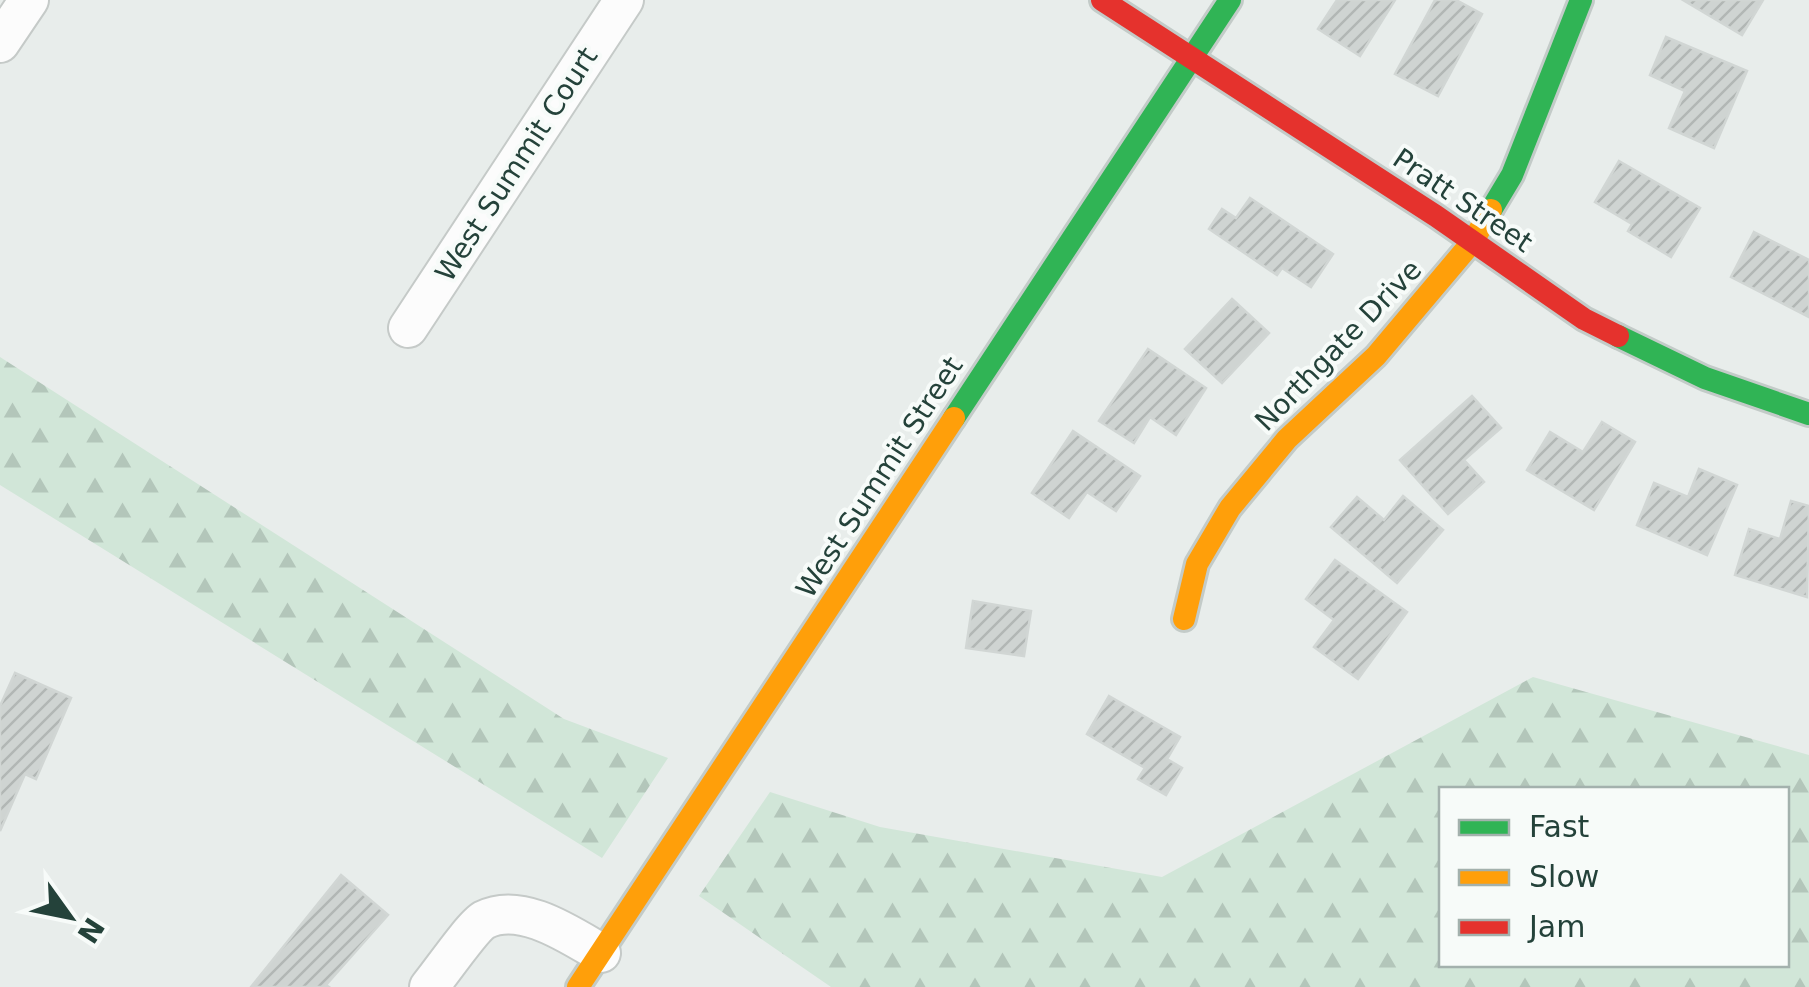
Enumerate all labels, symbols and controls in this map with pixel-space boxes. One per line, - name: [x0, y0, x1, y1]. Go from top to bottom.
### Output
- street label: West Summit Court: [428, 41, 604, 287]
- street label: Pratt Street: [1387, 142, 1539, 259]
- street label: Northgate Drive: [1248, 253, 1428, 438]
- street label: West Summit Street: [789, 351, 970, 604]
- legend: [1439, 787, 1789, 967]
- text: Fast: [1529, 809, 1590, 844]
- text: Slow: [1529, 859, 1599, 894]
- north arrow: [20, 867, 120, 967]
- text: Jam: [1527, 909, 1585, 944]
- text: N: [70, 912, 111, 949]

